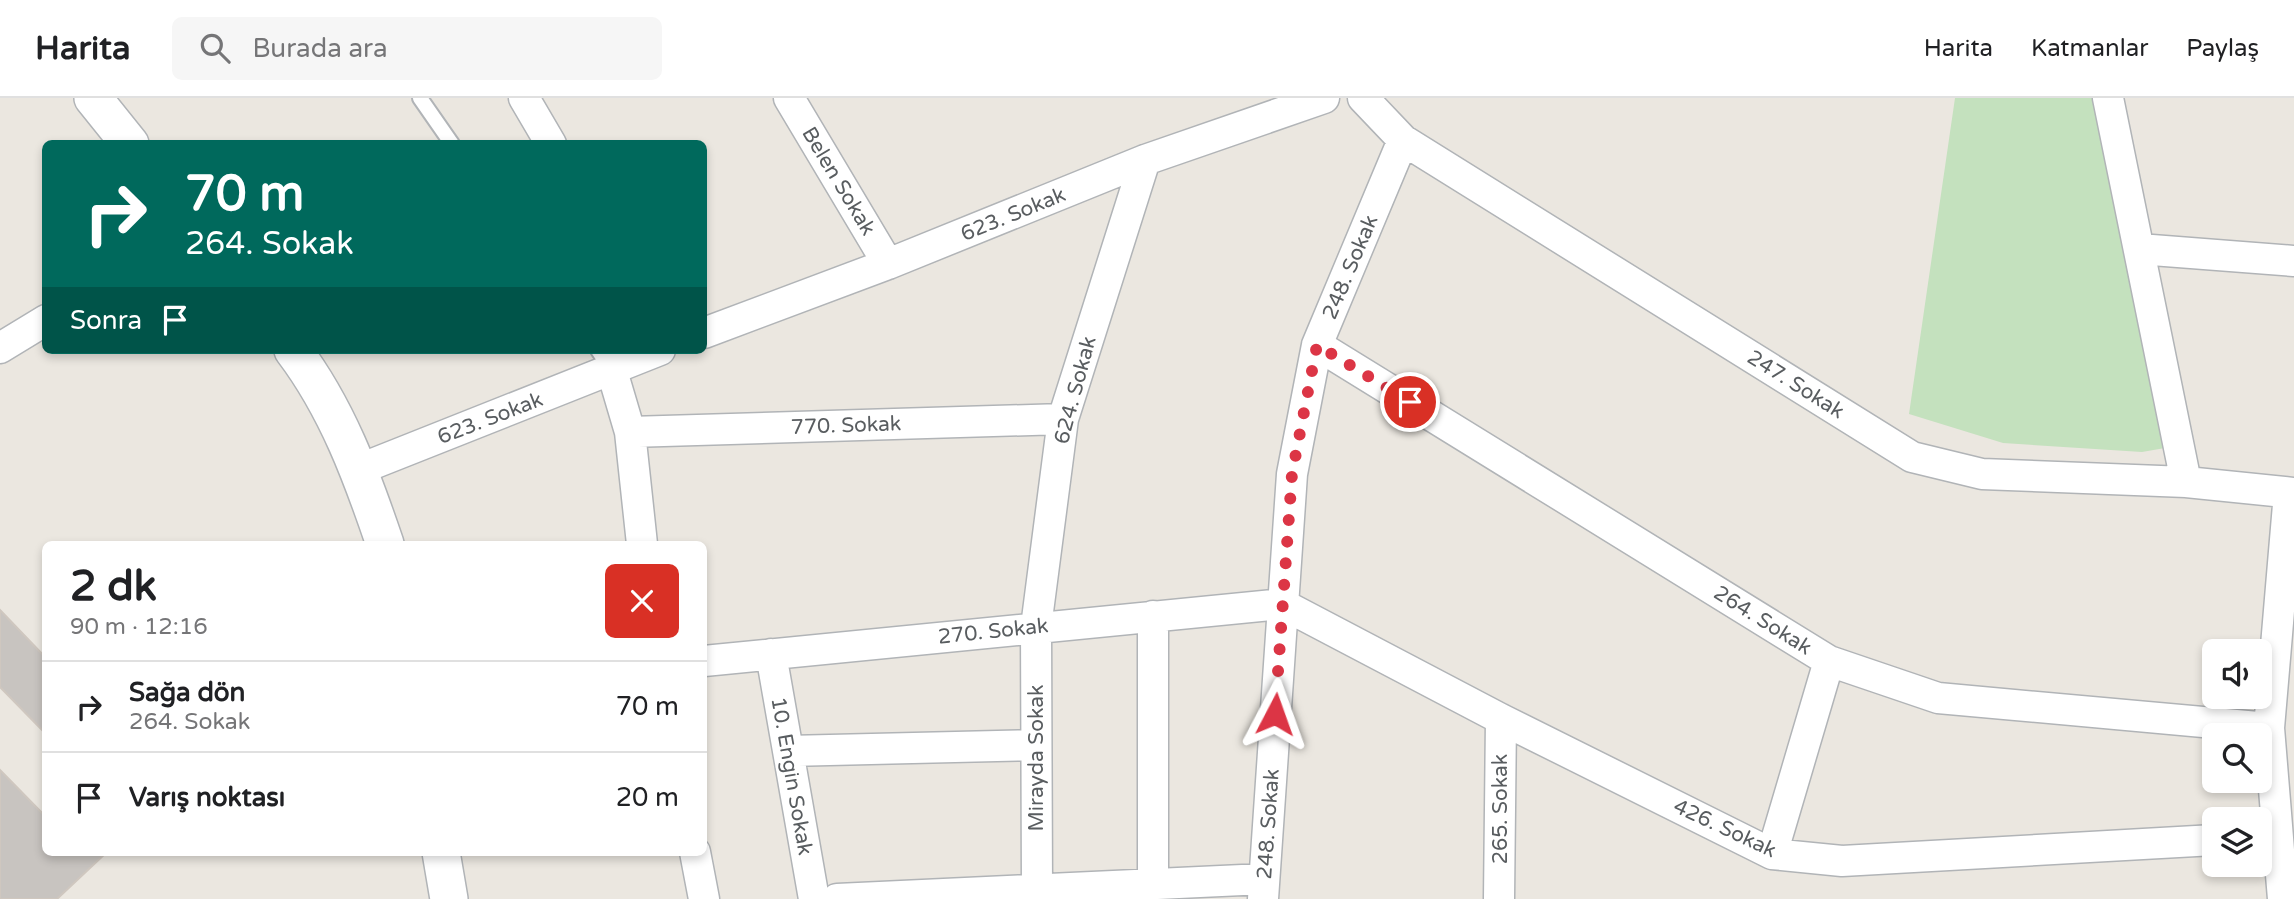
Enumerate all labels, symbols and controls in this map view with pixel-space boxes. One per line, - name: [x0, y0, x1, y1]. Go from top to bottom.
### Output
- search box: [172, 17, 662, 80]
- text: Harita: [35, 29, 130, 68]
- icon: search: [196, 29, 234, 67]
- text: Burada ara: [252, 33, 388, 64]
- text: Harita: [1924, 34, 1993, 63]
- text: Katmanlar: [2031, 34, 2148, 63]
- text: Paylaş: [2186, 34, 2259, 63]
- street label: Belen Sokak: [796, 123, 881, 240]
- text: 70 m: [185, 165, 304, 224]
- icon: right: [70, 168, 161, 259]
- street label: 623. Sokak: [957, 182, 1069, 247]
- street label: 248. Sokak: [1317, 211, 1384, 323]
- text: 264. Sokak: [185, 225, 354, 263]
- icon: arrive: [156, 301, 194, 339]
- text: Sonra: [70, 305, 142, 336]
- street label: 624. Sokak: [1049, 333, 1102, 447]
- street label: 247. Sokak: [1743, 345, 1849, 424]
- pin: [1380, 372, 1440, 432]
- icon: arrive: [1391, 383, 1429, 421]
- street label: 623. Sokak: [434, 387, 546, 450]
- street label: 770. Sokak: [790, 411, 902, 440]
- text: 2 dk: [70, 561, 157, 612]
- button: close: [605, 564, 679, 638]
- street label: 264. Sokak: [1709, 580, 1816, 660]
- text: 90 m · 12:16: [70, 613, 208, 641]
- street label: 270. Sokak: [937, 613, 1049, 650]
- map controls: [2202, 639, 2272, 877]
- button: sound: [2202, 639, 2272, 709]
- text: Sağa dön: [129, 677, 245, 708]
- position arrow: [1238, 677, 1312, 751]
- street label: Mirayda Sokak: [1024, 685, 1049, 831]
- icon: right: [70, 688, 108, 726]
- text: 70 m: [616, 691, 679, 722]
- street label: 10. Engin Sokak: [765, 695, 818, 857]
- text: 264. Sokak: [129, 708, 250, 736]
- button: search: [2202, 723, 2272, 793]
- street label: 265. Sokak: [1488, 754, 1513, 864]
- street label: 248. Sokak: [1252, 768, 1285, 880]
- icon: arrive: [70, 779, 108, 817]
- text: Varış noktası: [129, 782, 285, 813]
- text: 20 m: [616, 782, 679, 813]
- street label: 426. Sokak: [1669, 794, 1780, 863]
- button: layers: [2202, 807, 2272, 877]

